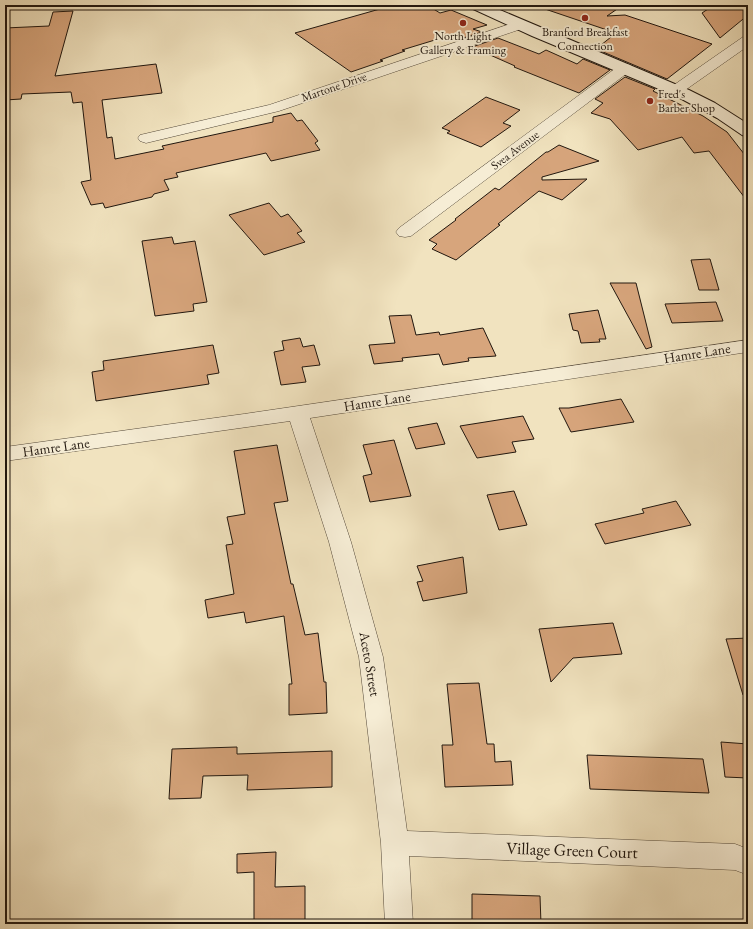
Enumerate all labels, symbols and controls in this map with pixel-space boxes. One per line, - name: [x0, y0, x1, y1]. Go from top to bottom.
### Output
- marker: Branford Breakfast Connection: [580, 13, 590, 23]
- marker: North Light Gallery & Framing: [458, 18, 468, 28]
- place label: Branford Breakfast Connection: [542, 24, 628, 54]
- place label: North Light Gallery & Framing: [420, 28, 507, 58]
- street label: Martone Drive: [299, 68, 369, 106]
- place label: Fred's Barber Shop: [658, 86, 715, 116]
- marker: Fred's Barber Shop: [645, 96, 655, 106]
- street label: Svea Avenue: [487, 126, 543, 173]
- street label: Hamre Lane: [662, 339, 732, 367]
- street label: Hamre Lane: [342, 387, 412, 415]
- street label: Hamre Lane: [21, 433, 91, 461]
- street label: Aceto Street: [355, 629, 385, 698]
- street label: Village Green Court: [506, 837, 639, 863]

